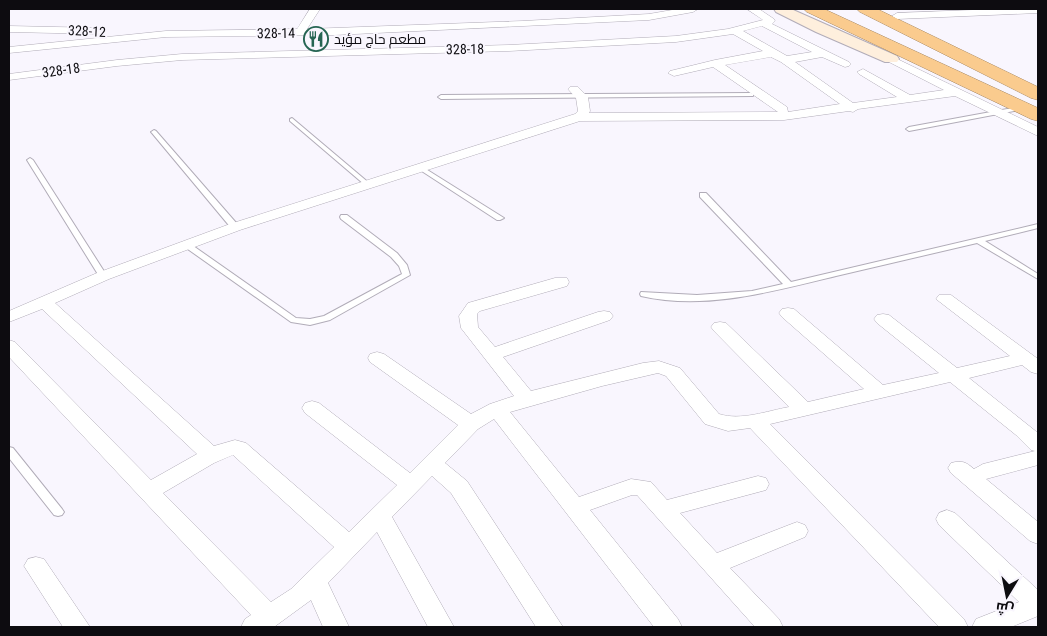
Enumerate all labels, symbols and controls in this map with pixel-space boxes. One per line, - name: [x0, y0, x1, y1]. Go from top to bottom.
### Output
- street label: 328-12: [68, 22, 106, 40]
- street label: 328-14: [257, 25, 295, 41]
- restaurant icon: مطعم حاج مؤيد: [303, 26, 329, 52]
- place label: مطعم حاج مؤيد: [334, 31, 426, 49]
- street label: 328-18: [446, 41, 484, 57]
- street label: 328-18: [41, 59, 81, 81]
- north arrow: [982, 571, 1032, 621]
- text: ش: [994, 598, 1015, 618]

